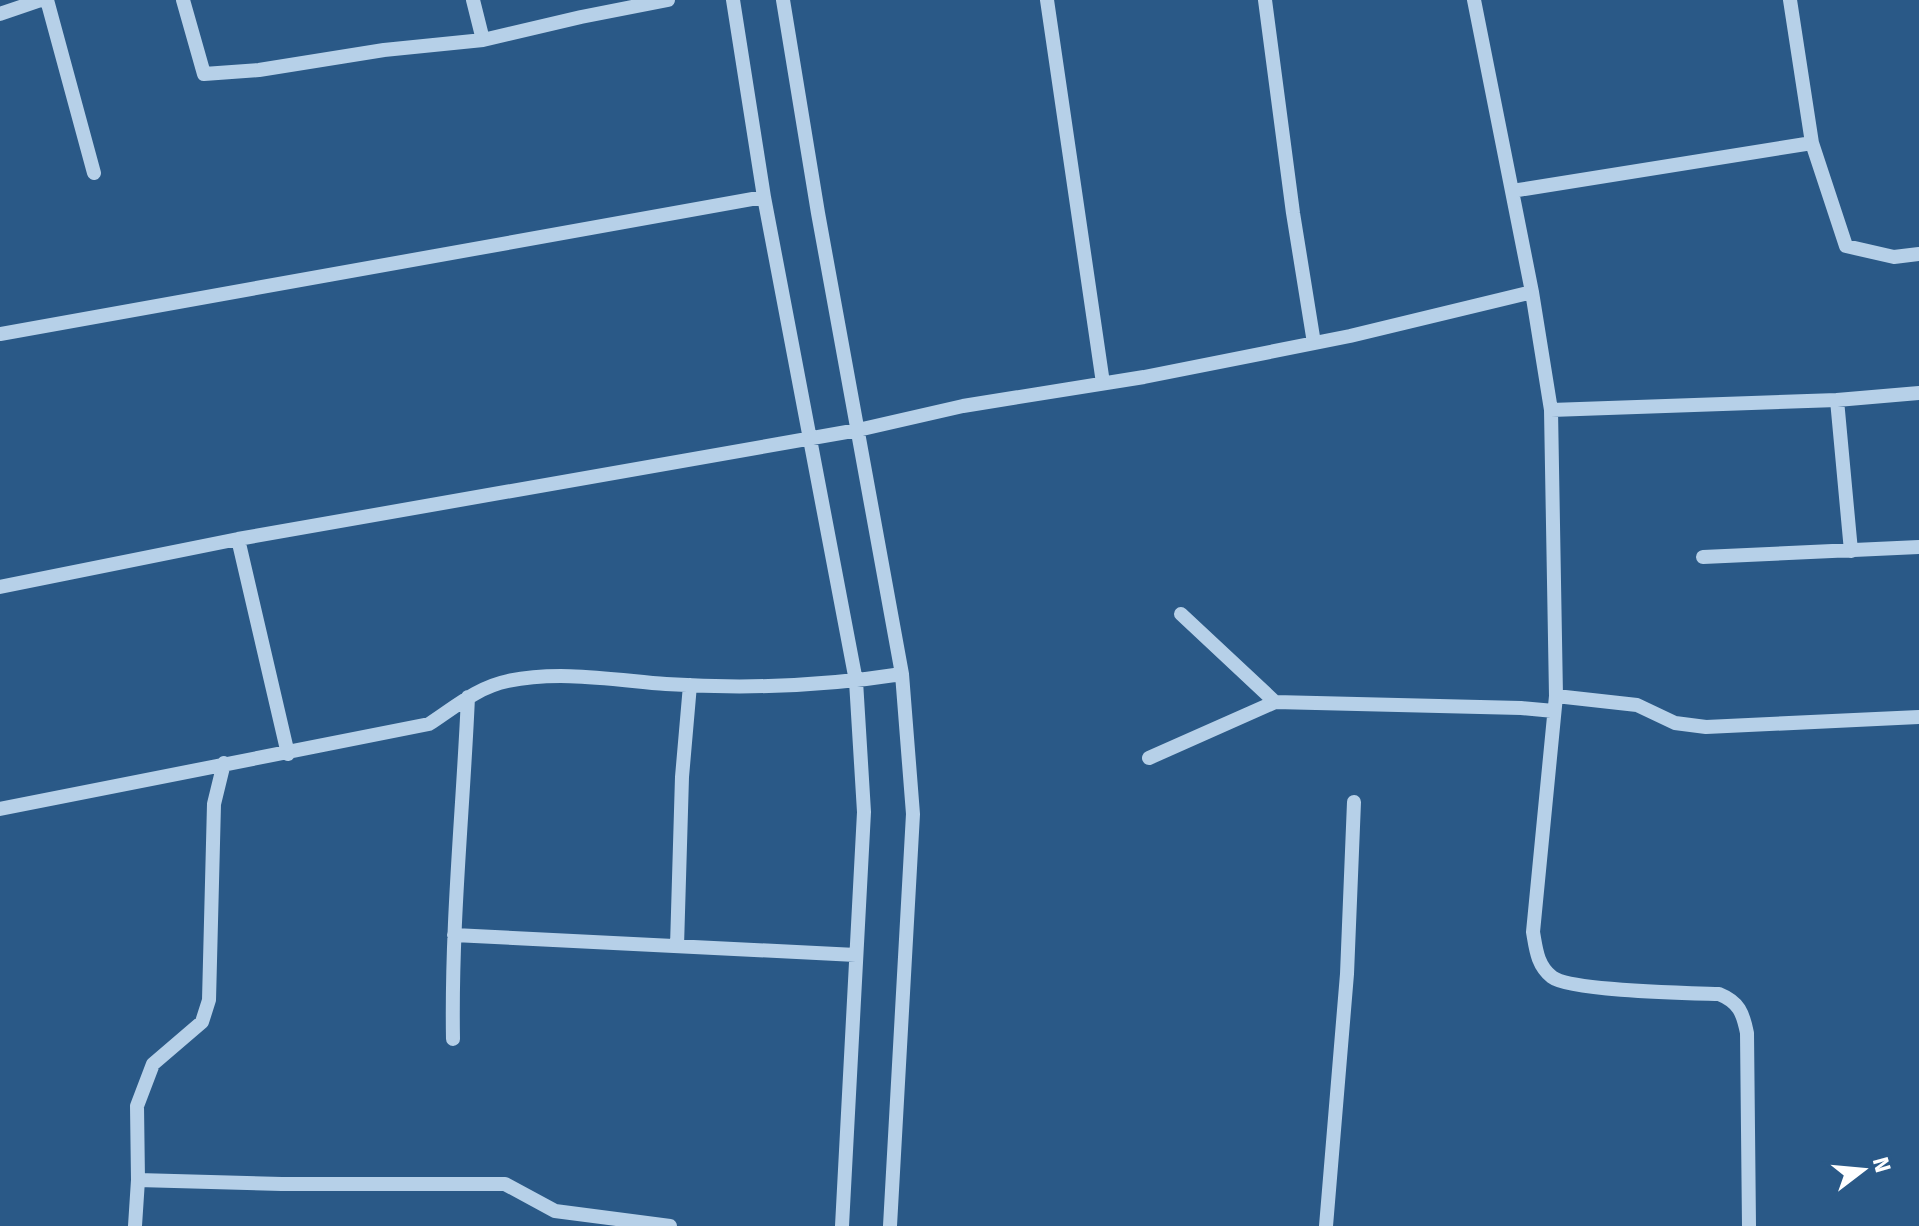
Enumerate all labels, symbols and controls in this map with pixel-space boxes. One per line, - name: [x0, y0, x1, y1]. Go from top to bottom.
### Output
- north arrow: [1823, 1130, 1903, 1210]
- text: N: [1867, 1154, 1897, 1175]

